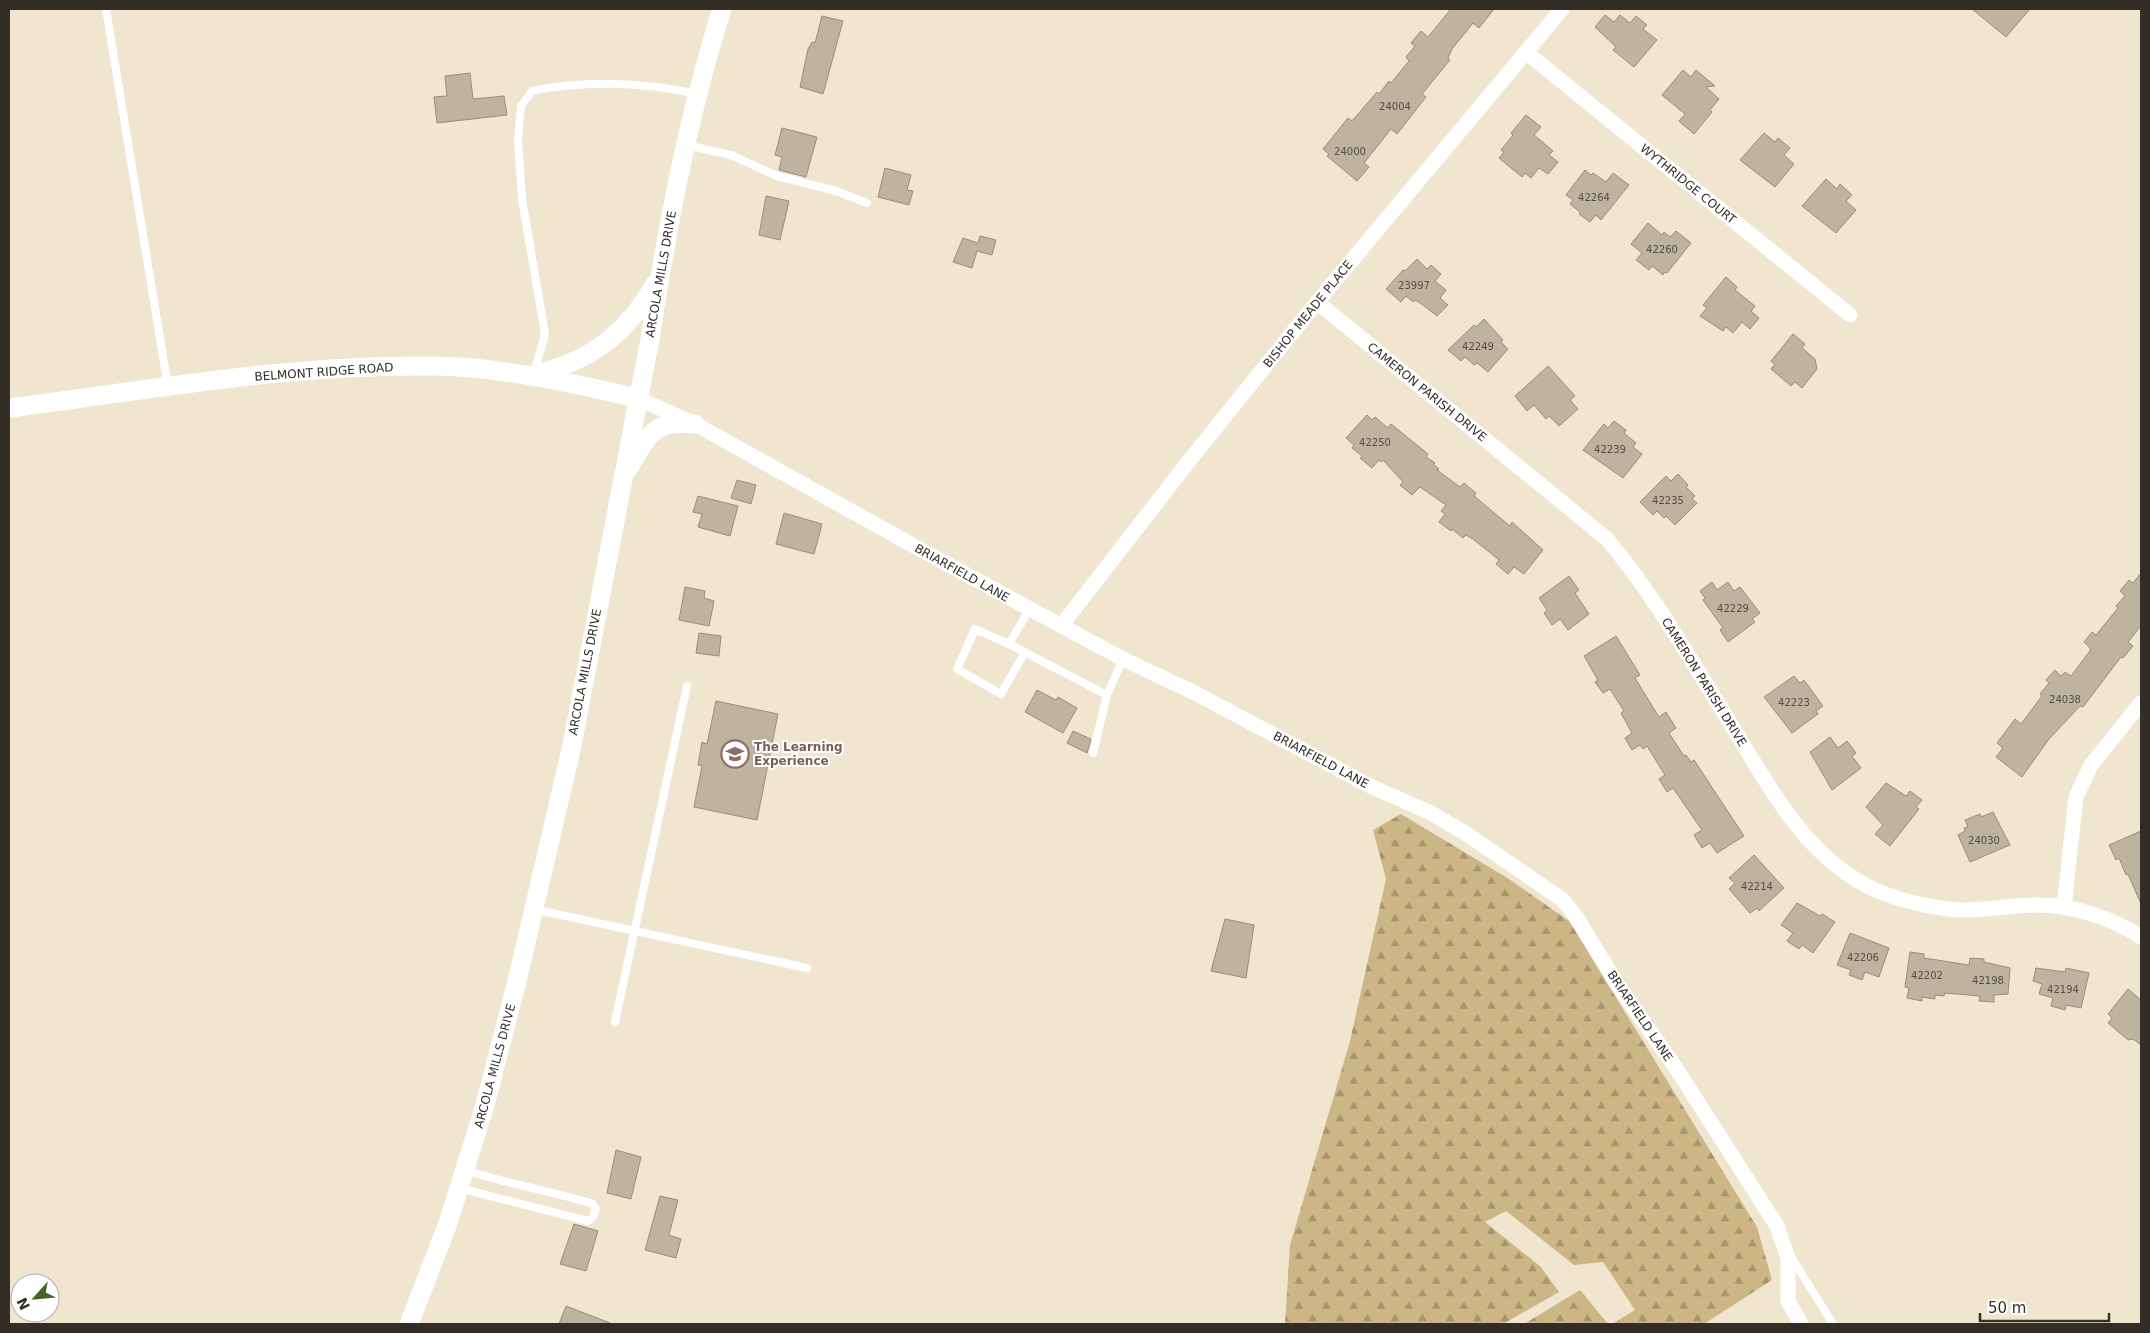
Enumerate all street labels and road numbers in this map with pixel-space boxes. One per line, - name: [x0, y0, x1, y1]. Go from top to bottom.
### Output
- street label: WYTHRIDGE COURT: [1637, 141, 1739, 227]
- street label: ARCOLA MILLS DRIVE: [643, 210, 679, 338]
- street label: BISHOP MEADE PLACE: [1260, 258, 1356, 370]
- street label: CAMERON PARISH DRIVE: [1365, 340, 1489, 444]
- street label: BELMONT RIDGE ROAD: [254, 360, 394, 384]
- street label: BRIARFIELD LANE: [912, 541, 1012, 605]
- street label: ARCOLA MILLS DRIVE: [566, 608, 604, 736]
- street label: CAMERON PARISH DRIVE: [1659, 615, 1749, 749]
- street label: BRIARFIELD LANE: [1271, 729, 1371, 791]
- street label: BRIARFIELD LANE: [1605, 968, 1675, 1064]
- street label: ARCOLA MILLS DRIVE: [472, 1002, 518, 1130]

